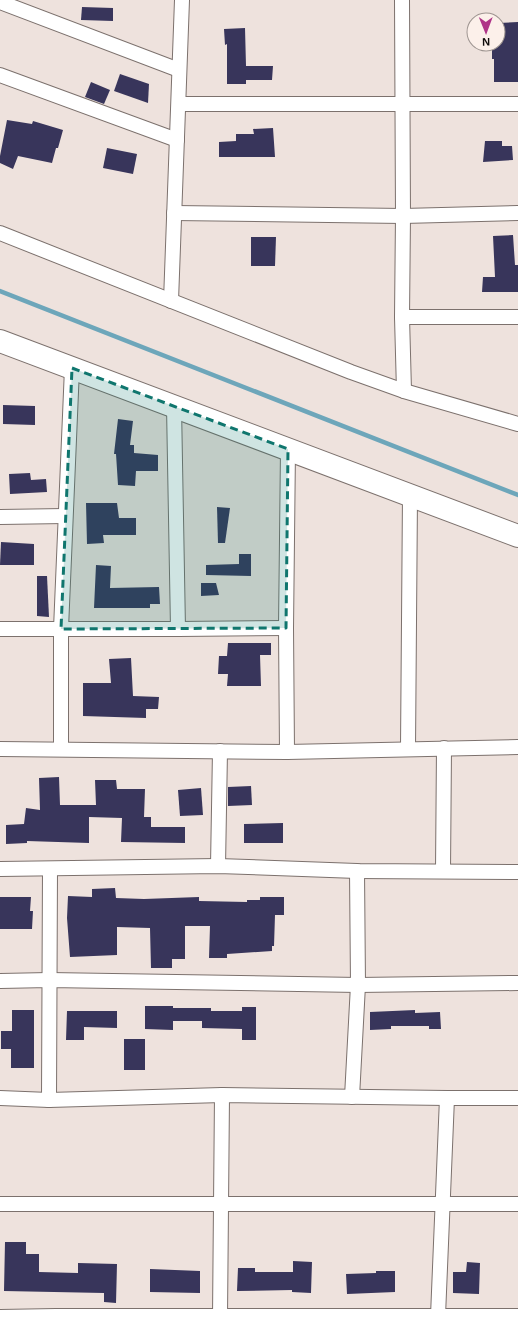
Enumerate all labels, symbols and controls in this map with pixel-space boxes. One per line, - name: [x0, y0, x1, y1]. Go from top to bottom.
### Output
- north arrow: [466, 12, 506, 52]
- text: N: [482, 36, 490, 48]

